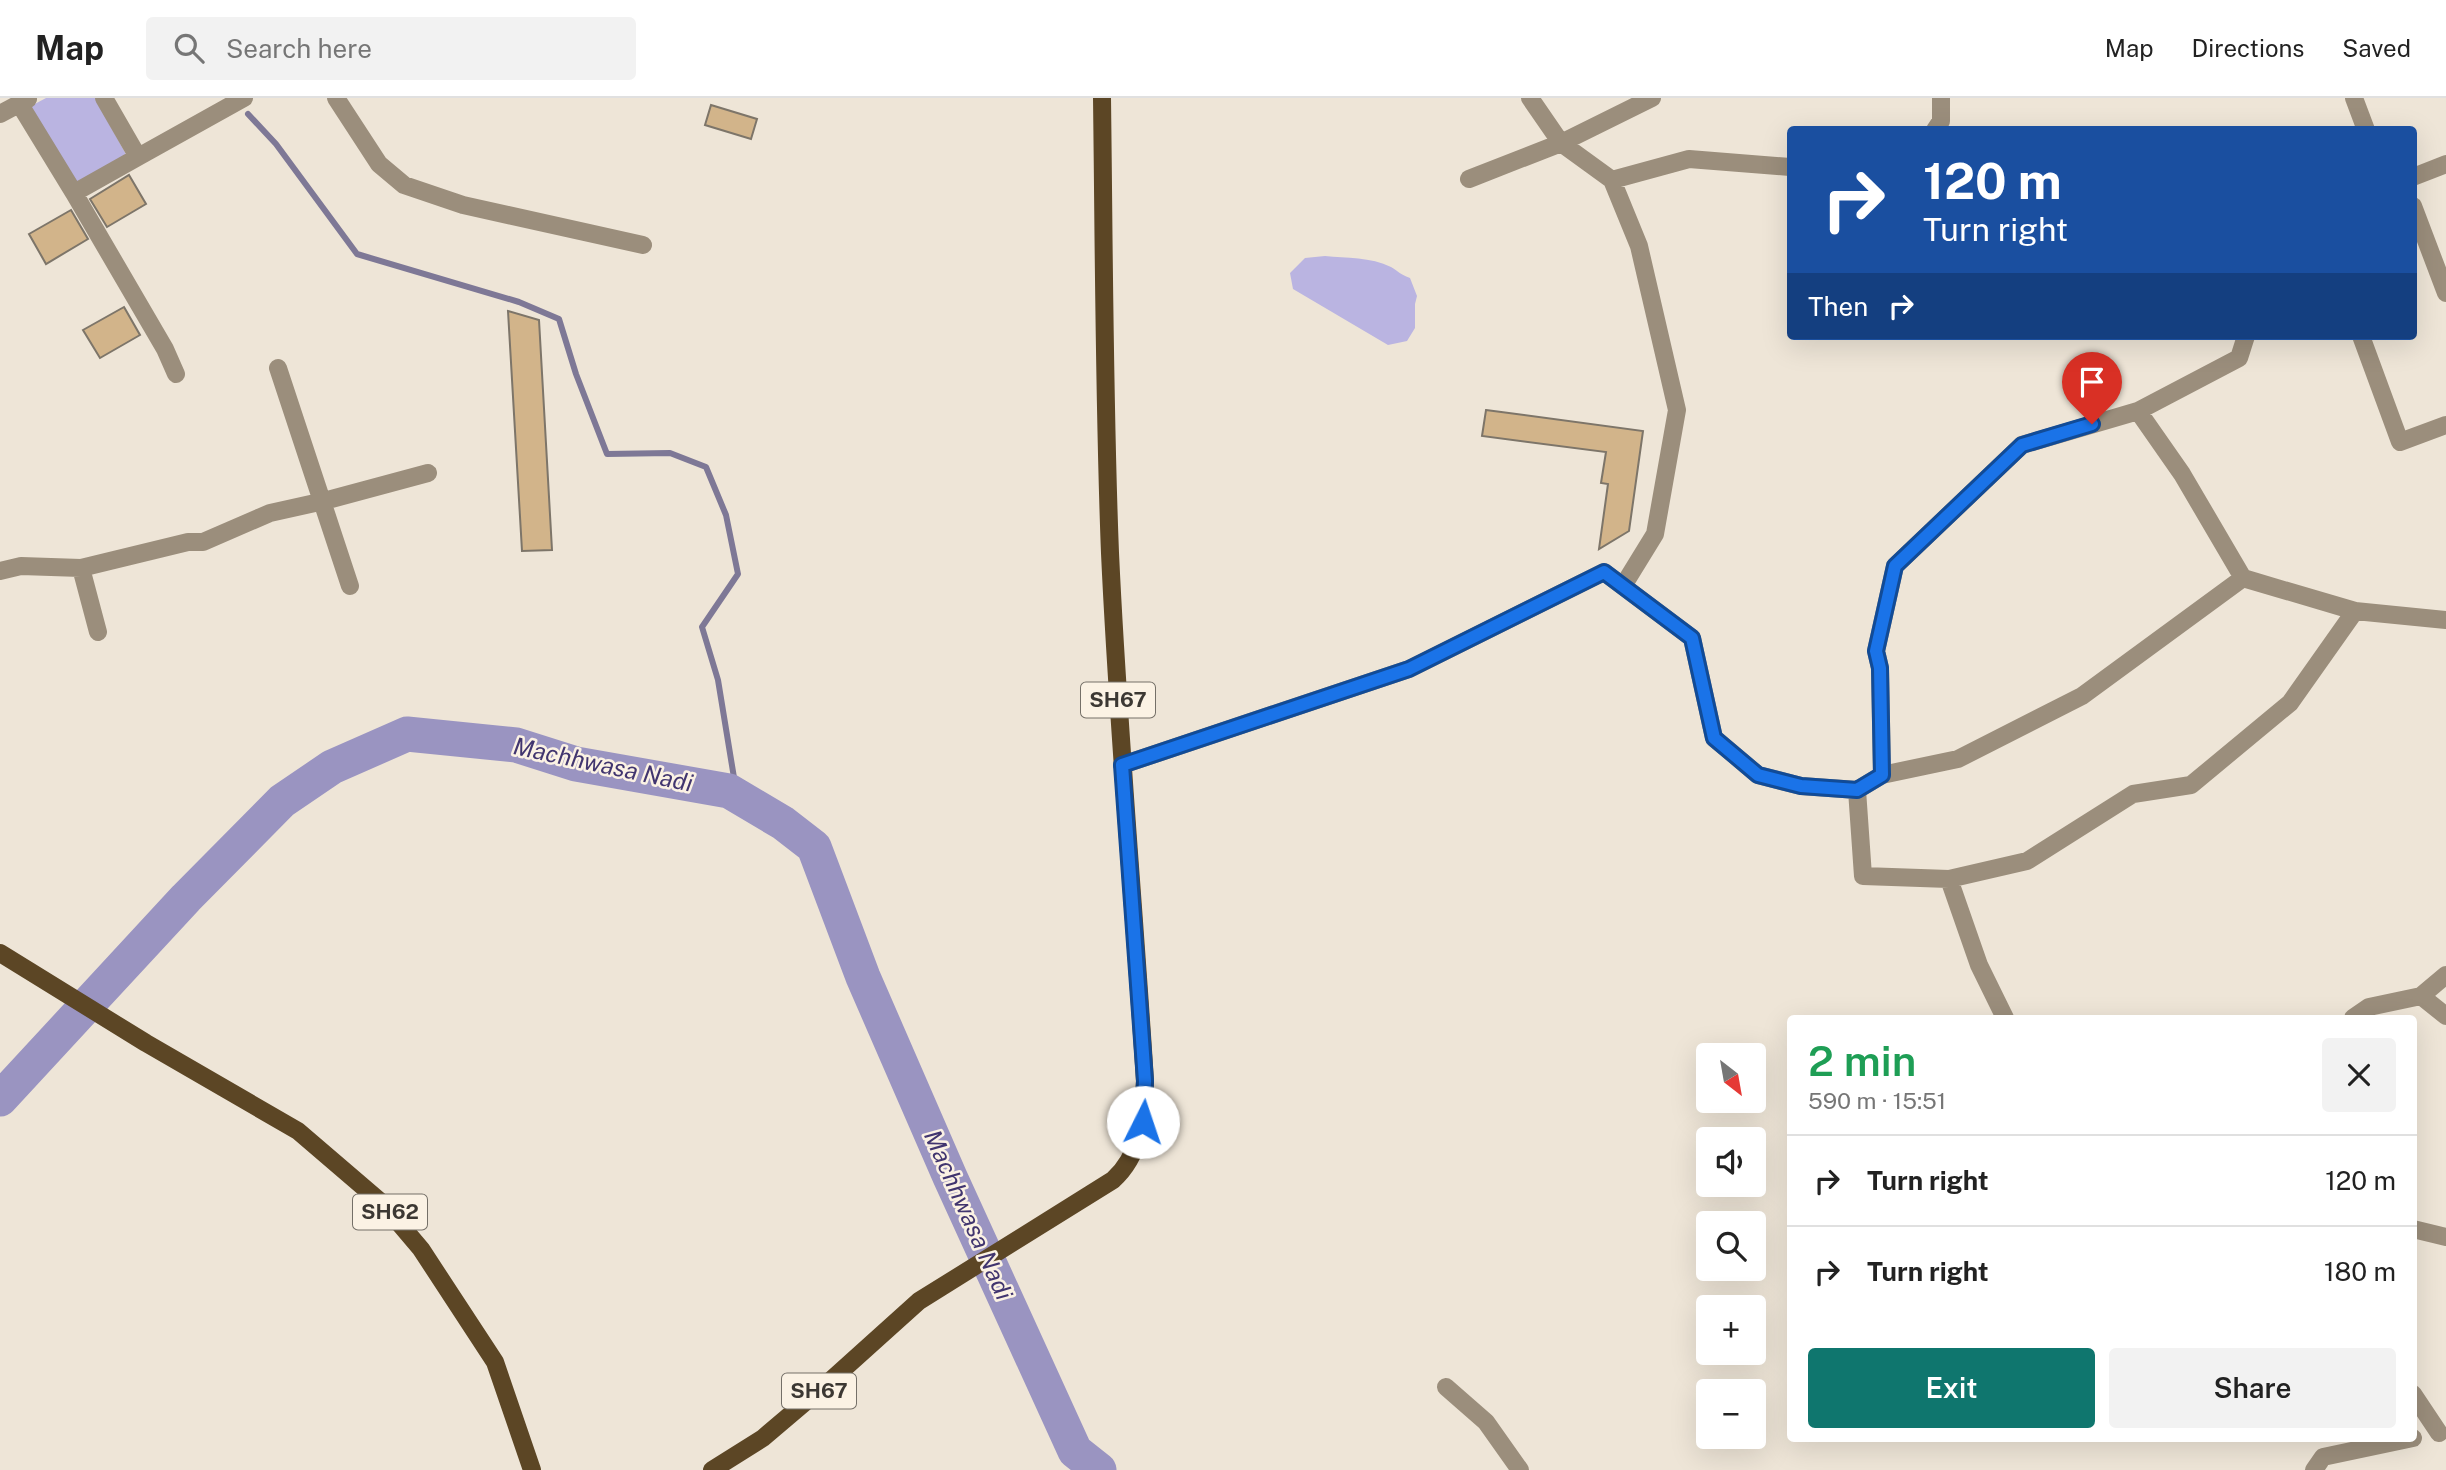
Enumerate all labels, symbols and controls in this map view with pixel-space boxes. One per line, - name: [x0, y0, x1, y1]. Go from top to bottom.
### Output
- search box: [146, 17, 636, 80]
- text: Map: [35, 29, 104, 67]
- icon: search: [170, 29, 208, 67]
- text: Search here: [226, 33, 372, 64]
- text: Map: [2105, 34, 2154, 62]
- text: Directions: [2192, 34, 2304, 62]
- text: Saved: [2342, 34, 2411, 62]
- text: 120 m: [1923, 152, 2062, 210]
- icon: right: [1808, 154, 1899, 245]
- text: Turn right: [1923, 211, 2068, 248]
- icon: right: [1882, 287, 1920, 325]
- text: Then: [1808, 291, 1868, 322]
- pin: [2062, 352, 2122, 424]
- icon: arrive: [2073, 363, 2111, 401]
- road number: SH67: [1081, 682, 1155, 718]
- water label: Machhwasa Nadi: [511, 731, 696, 797]
- text: 2 min: [1808, 1036, 1916, 1085]
- button: close: [2322, 1038, 2396, 1112]
- north arrow: [1696, 1043, 1766, 1113]
- map controls: [1696, 1043, 1766, 1449]
- position arrow: [1106, 1085, 1180, 1159]
- text: 590 m · 15:51: [1808, 1087, 1946, 1114]
- water label: Machhwasa Nadi: [919, 1125, 1019, 1304]
- button: sound: [1696, 1127, 1766, 1197]
- icon: right: [1808, 1162, 1846, 1200]
- text: Turn right: [1867, 1165, 1989, 1196]
- text: 120 m: [2325, 1165, 2396, 1196]
- road number: SH62: [353, 1194, 427, 1230]
- button: search: [1696, 1211, 1766, 1281]
- icon: right: [1808, 1253, 1846, 1291]
- text: Turn right: [1867, 1256, 1989, 1287]
- text: 180 m: [2324, 1256, 2396, 1287]
- button: +: [1696, 1295, 1766, 1365]
- button: Exit: [1808, 1348, 2095, 1428]
- button: Share: [2109, 1348, 2396, 1428]
- road number: SH67: [782, 1374, 856, 1408]
- button: −: [1696, 1379, 1766, 1449]

